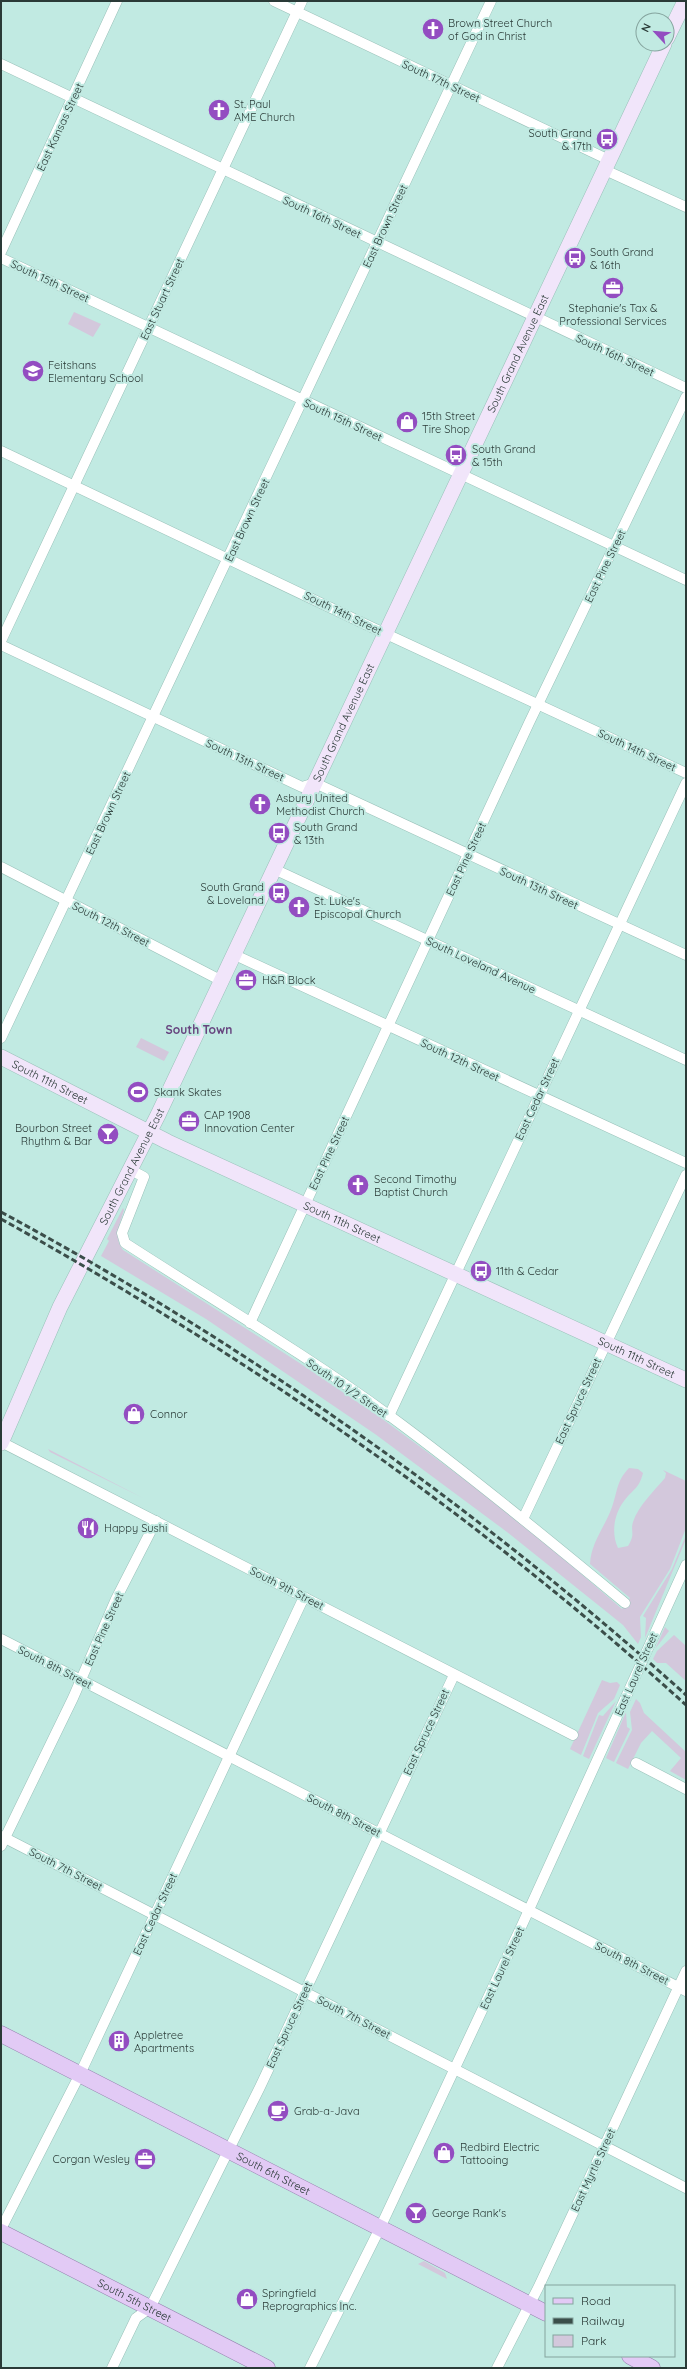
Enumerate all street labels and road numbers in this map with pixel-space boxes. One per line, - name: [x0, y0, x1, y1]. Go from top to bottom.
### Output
- street label: South 17th Street: [400, 57, 483, 105]
- street label: East Kansas Street: [33, 81, 87, 173]
- street label: East Brown Street: [360, 182, 411, 270]
- street label: South 16th Street: [280, 193, 364, 241]
- street label: East Stuart Street: [137, 256, 187, 342]
- street label: South 15th Street: [8, 257, 92, 305]
- street label: South Grand Avenue East: [484, 292, 552, 415]
- street label: South 16th Street: [573, 331, 657, 379]
- street label: South 15th Street: [301, 396, 385, 444]
- street label: East Brown Street: [222, 476, 273, 564]
- street label: East Pine Street: [581, 527, 629, 605]
- street label: South 14th Street: [302, 588, 384, 638]
- street label: South Grand Avenue East: [310, 661, 377, 784]
- street label: South 14th Street: [596, 726, 679, 774]
- street label: South 13th Street: [204, 736, 287, 784]
- street label: East Brown Street: [83, 769, 134, 857]
- street label: East Pine Street: [443, 820, 489, 898]
- street label: South 13th Street: [498, 864, 581, 912]
- street label: South 12th Street: [70, 898, 152, 950]
- street label: South Loveland Avenue: [424, 933, 538, 997]
- street label: South 12th Street: [418, 1036, 502, 1084]
- street label: East Cedar Street: [512, 1056, 562, 1142]
- street label: South 11th Street: [10, 1057, 91, 1107]
- street label: South Grand Avenue East: [96, 1106, 167, 1227]
- street label: East Pine Street: [306, 1114, 352, 1192]
- street label: South 11th Street: [301, 1198, 383, 1246]
- street label: South 11th Street: [596, 1334, 678, 1381]
- street label: South 10 1/2 Street: [304, 1356, 390, 1420]
- street label: East Spruce Street: [552, 1356, 604, 1446]
- street label: South 9th Street: [248, 1563, 327, 1613]
- street label: East Pine Street: [81, 1590, 127, 1668]
- street label: East Laurel Street: [611, 1630, 661, 1718]
- street label: South 8th Street: [16, 1642, 95, 1692]
- street label: East Spruce Street: [400, 1687, 452, 1777]
- street label: South 8th Street: [305, 1790, 384, 1840]
- street label: South 7th Street: [27, 1844, 105, 1894]
- street label: East Cedar Street: [130, 1871, 180, 1957]
- street label: East Laurel Street: [477, 1924, 527, 2011]
- street label: South 8th Street: [593, 1938, 672, 1988]
- street label: East Spruce Street: [263, 1980, 315, 2070]
- street label: South 7th Street: [315, 1992, 393, 2042]
- street label: East Myrtle Street: [568, 2126, 618, 2214]
- street label: South 6th Street: [234, 2149, 313, 2198]
- street label: South 5th Street: [95, 2276, 174, 2325]

